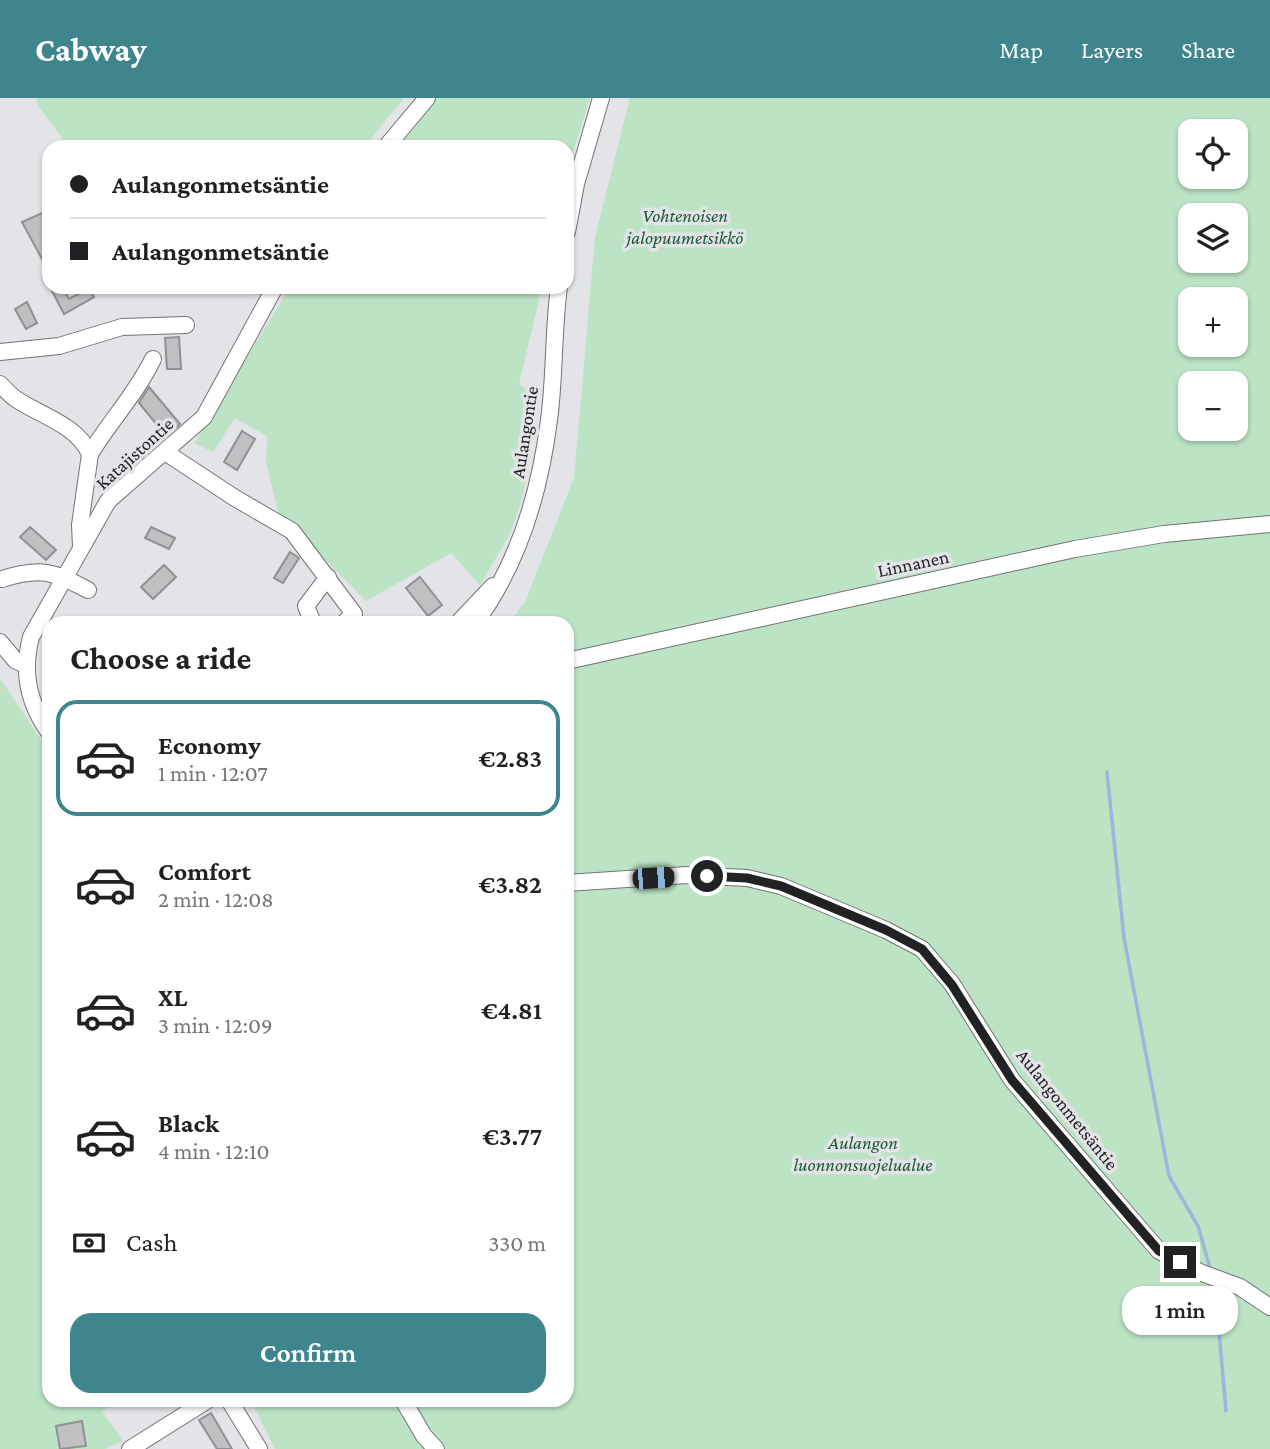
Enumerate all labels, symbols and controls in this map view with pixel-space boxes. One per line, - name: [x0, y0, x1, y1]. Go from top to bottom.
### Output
- text: Cabway: [35, 31, 147, 68]
- text: Map: [999, 36, 1043, 63]
- text: Layers: [1081, 36, 1143, 63]
- text: Share: [1181, 36, 1235, 63]
- map controls: [1178, 119, 1248, 441]
- button: locate: [1178, 119, 1248, 189]
- text: Aulangonmetsäntie: [112, 170, 329, 199]
- button: layers: [1178, 203, 1248, 273]
- park label: Vohtenoisen jalopuumetsikkö: [625, 205, 743, 249]
- text: Aulangonmetsäntie: [112, 237, 329, 266]
- button: +: [1178, 287, 1248, 357]
- button: −: [1178, 371, 1248, 441]
- street label: Aulangontie: [507, 385, 542, 480]
- street label: Katajistontie: [91, 413, 178, 494]
- street label: Linnanen: [876, 546, 951, 581]
- text: Choose a ride: [70, 640, 251, 676]
- icon: car: [74, 727, 137, 790]
- text: Economy: [158, 731, 261, 760]
- text: €2.83: [479, 744, 542, 773]
- text: 1 min · 12:07: [158, 760, 268, 786]
- icon: car: [74, 853, 137, 916]
- text: Comfort: [158, 857, 251, 886]
- route start: [691, 860, 723, 892]
- car: [632, 866, 675, 890]
- text: €3.82: [479, 870, 542, 899]
- text: 2 min · 12:08: [158, 886, 274, 912]
- icon: car: [74, 979, 137, 1042]
- text: XL: [158, 983, 187, 1012]
- text: €4.81: [481, 996, 542, 1025]
- text: 3 min · 12:09: [158, 1012, 273, 1038]
- street label: Aulangonmetsäntie: [1013, 1045, 1123, 1174]
- icon: car: [74, 1105, 137, 1168]
- text: Black: [158, 1109, 219, 1138]
- text: €3.77: [482, 1122, 542, 1151]
- park label: Aulangon luonnonsuojelualue: [793, 1132, 933, 1176]
- text: 4 min · 12:10: [158, 1138, 270, 1164]
- icon: cash: [70, 1224, 108, 1262]
- text: Cash: [126, 1228, 177, 1257]
- text: 330 m: [488, 1230, 546, 1256]
- route end: [1164, 1246, 1196, 1278]
- callout: 1 min: [1122, 1286, 1238, 1336]
- text: 1 min: [1154, 1297, 1206, 1323]
- button: Confirm: [70, 1313, 546, 1393]

